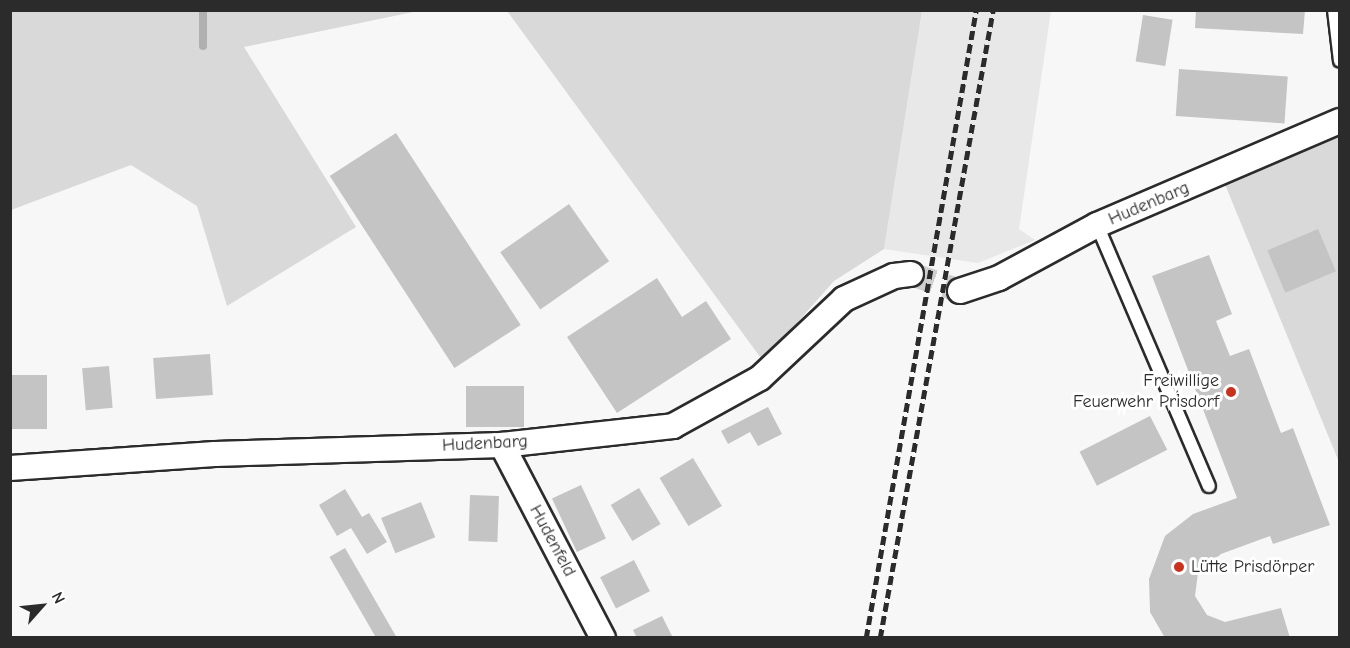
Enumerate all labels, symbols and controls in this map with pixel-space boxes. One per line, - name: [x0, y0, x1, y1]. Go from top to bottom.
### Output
- street label: Hudenbarg: [1105, 177, 1193, 231]
- place label: Freiwillige Feuerwehr Prisdorf: [1073, 371, 1219, 413]
- marker: Freiwillige Feuerwehr Prisdorf: [1224, 385, 1238, 399]
- street label: Hudenbarg: [442, 431, 528, 457]
- street label: Hudenfeld: [524, 502, 580, 580]
- place label: Lütte Prisdörper: [1191, 556, 1314, 578]
- marker: Lütte Prisdörper: [1172, 560, 1186, 574]
- north arrow: [12, 576, 72, 636]
- text: N: [48, 589, 68, 607]

